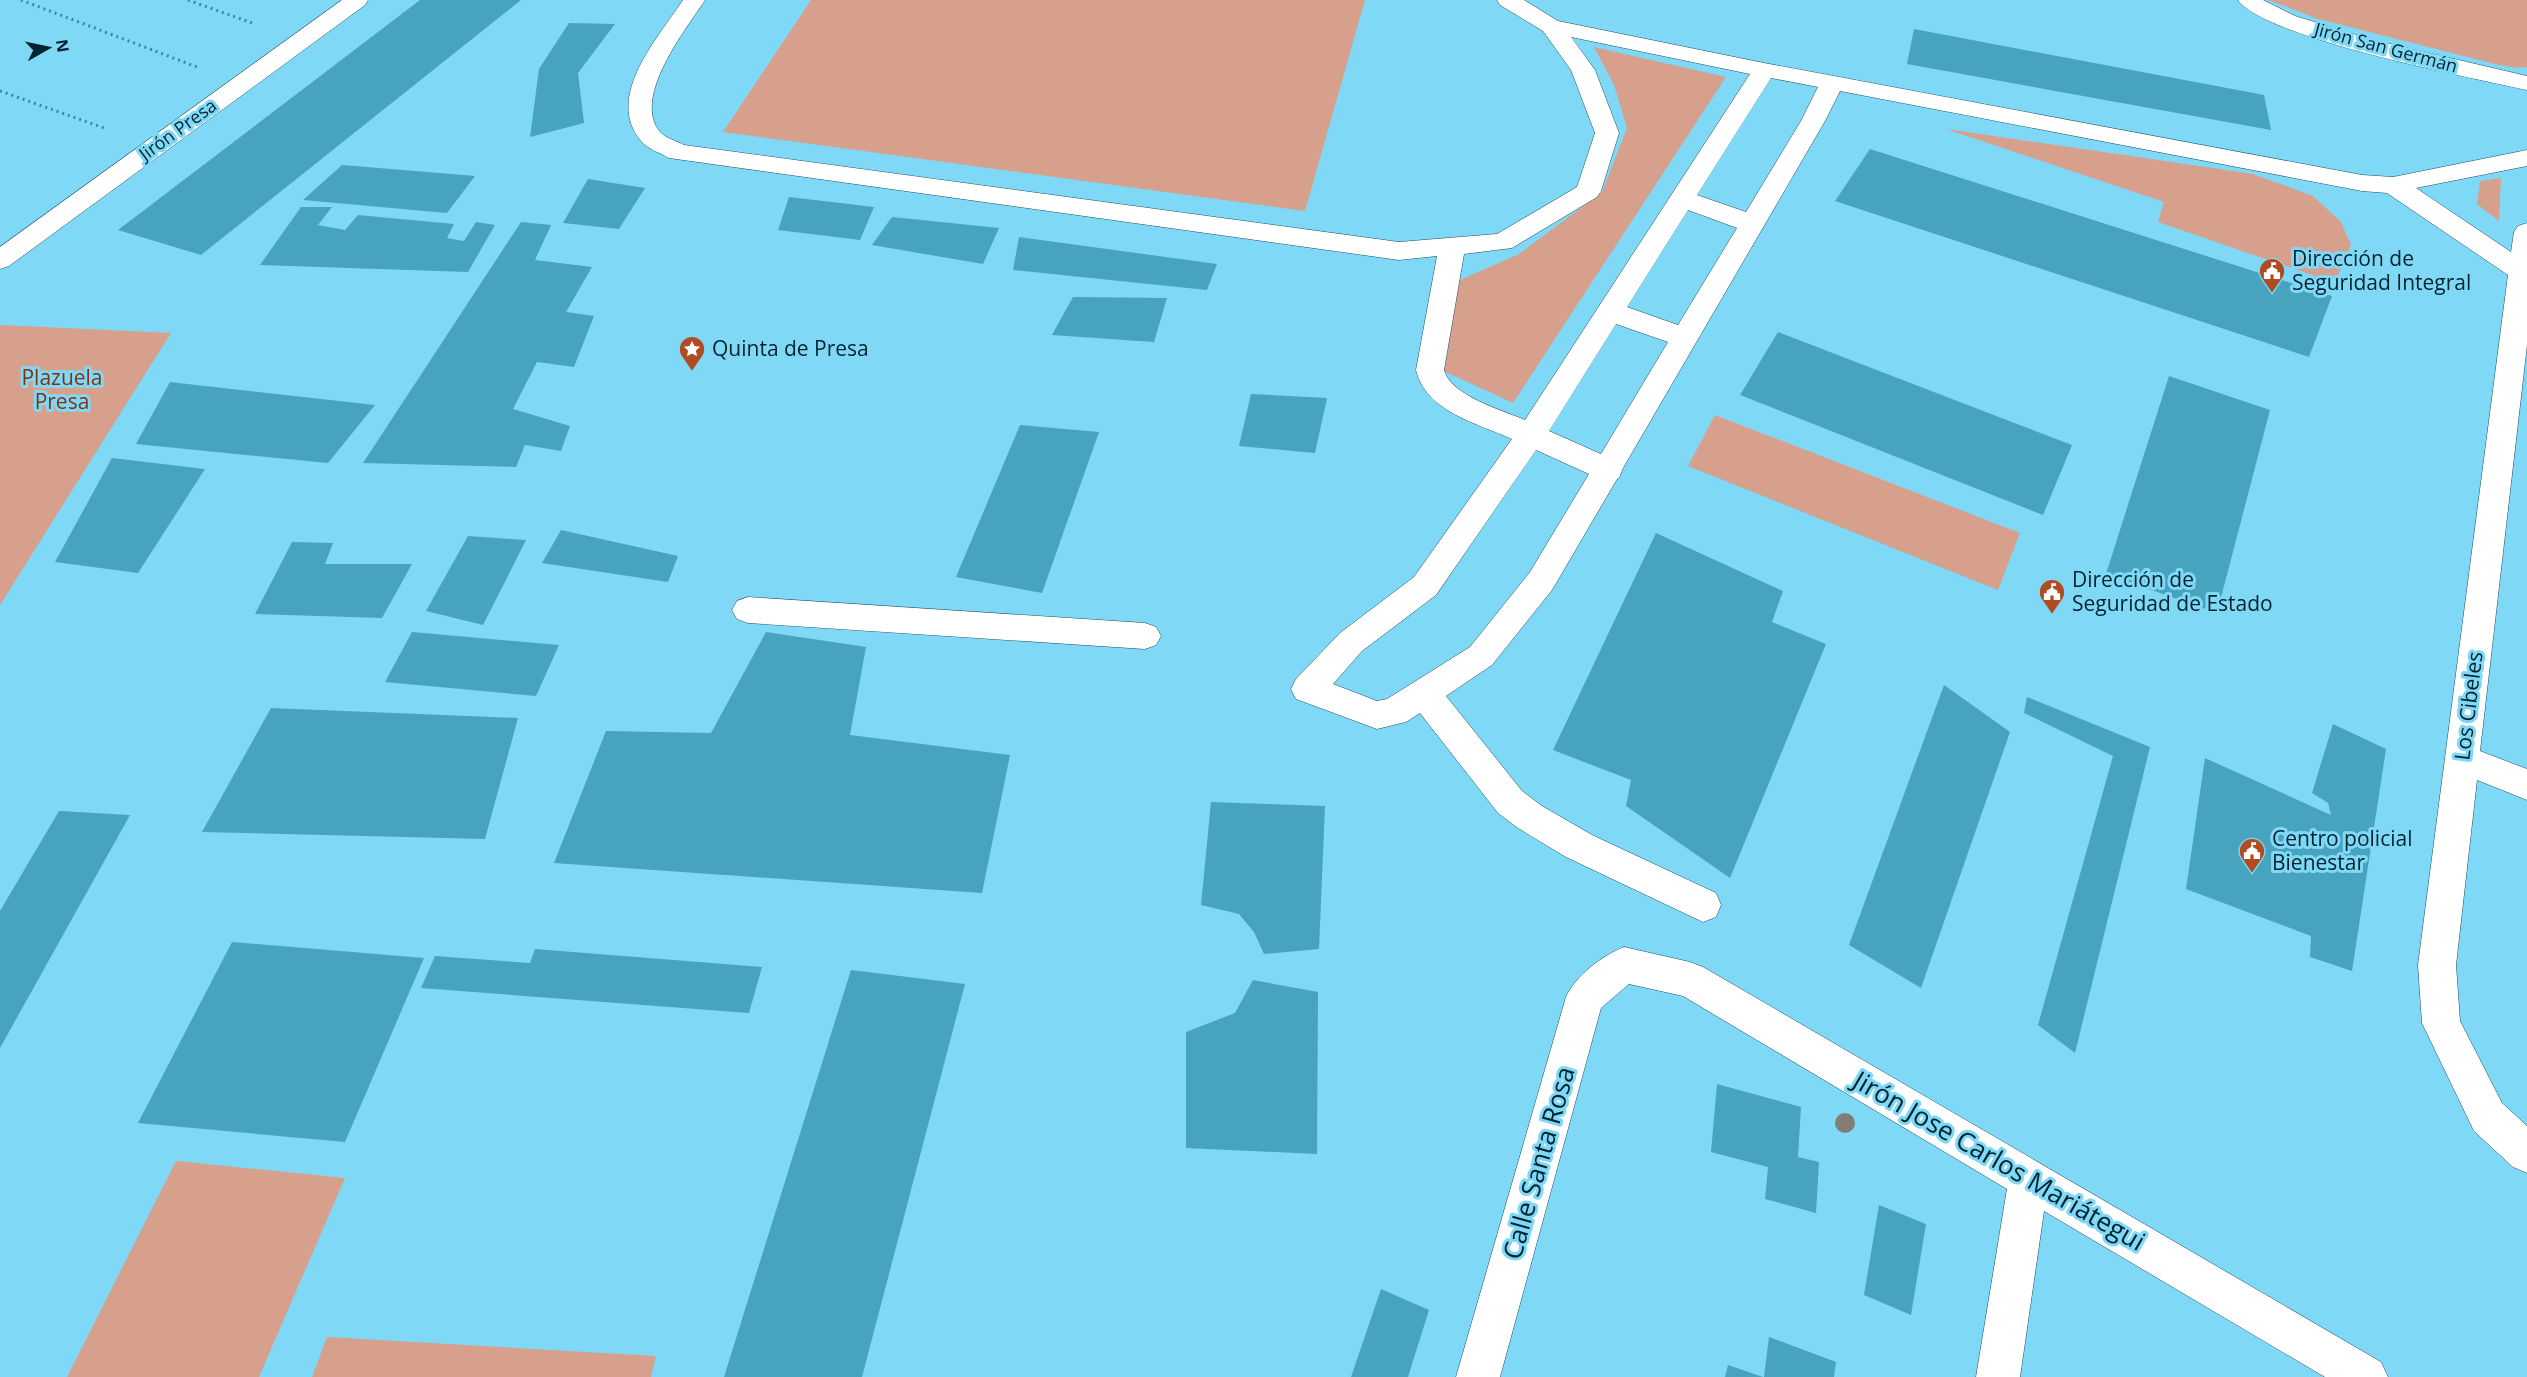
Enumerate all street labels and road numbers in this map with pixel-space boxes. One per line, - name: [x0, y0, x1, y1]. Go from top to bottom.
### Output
- street label: Jirón San Germán: [2310, 16, 2460, 78]
- street label: Jirón Presa: [132, 93, 221, 167]
- street label: Los Cibeles: [2447, 650, 2489, 762]
- street label: Jirón Jose Carlos Mariátegui: [1844, 1060, 2152, 1259]
- street label: Calle Santa Rosa: [1493, 1062, 1583, 1263]

